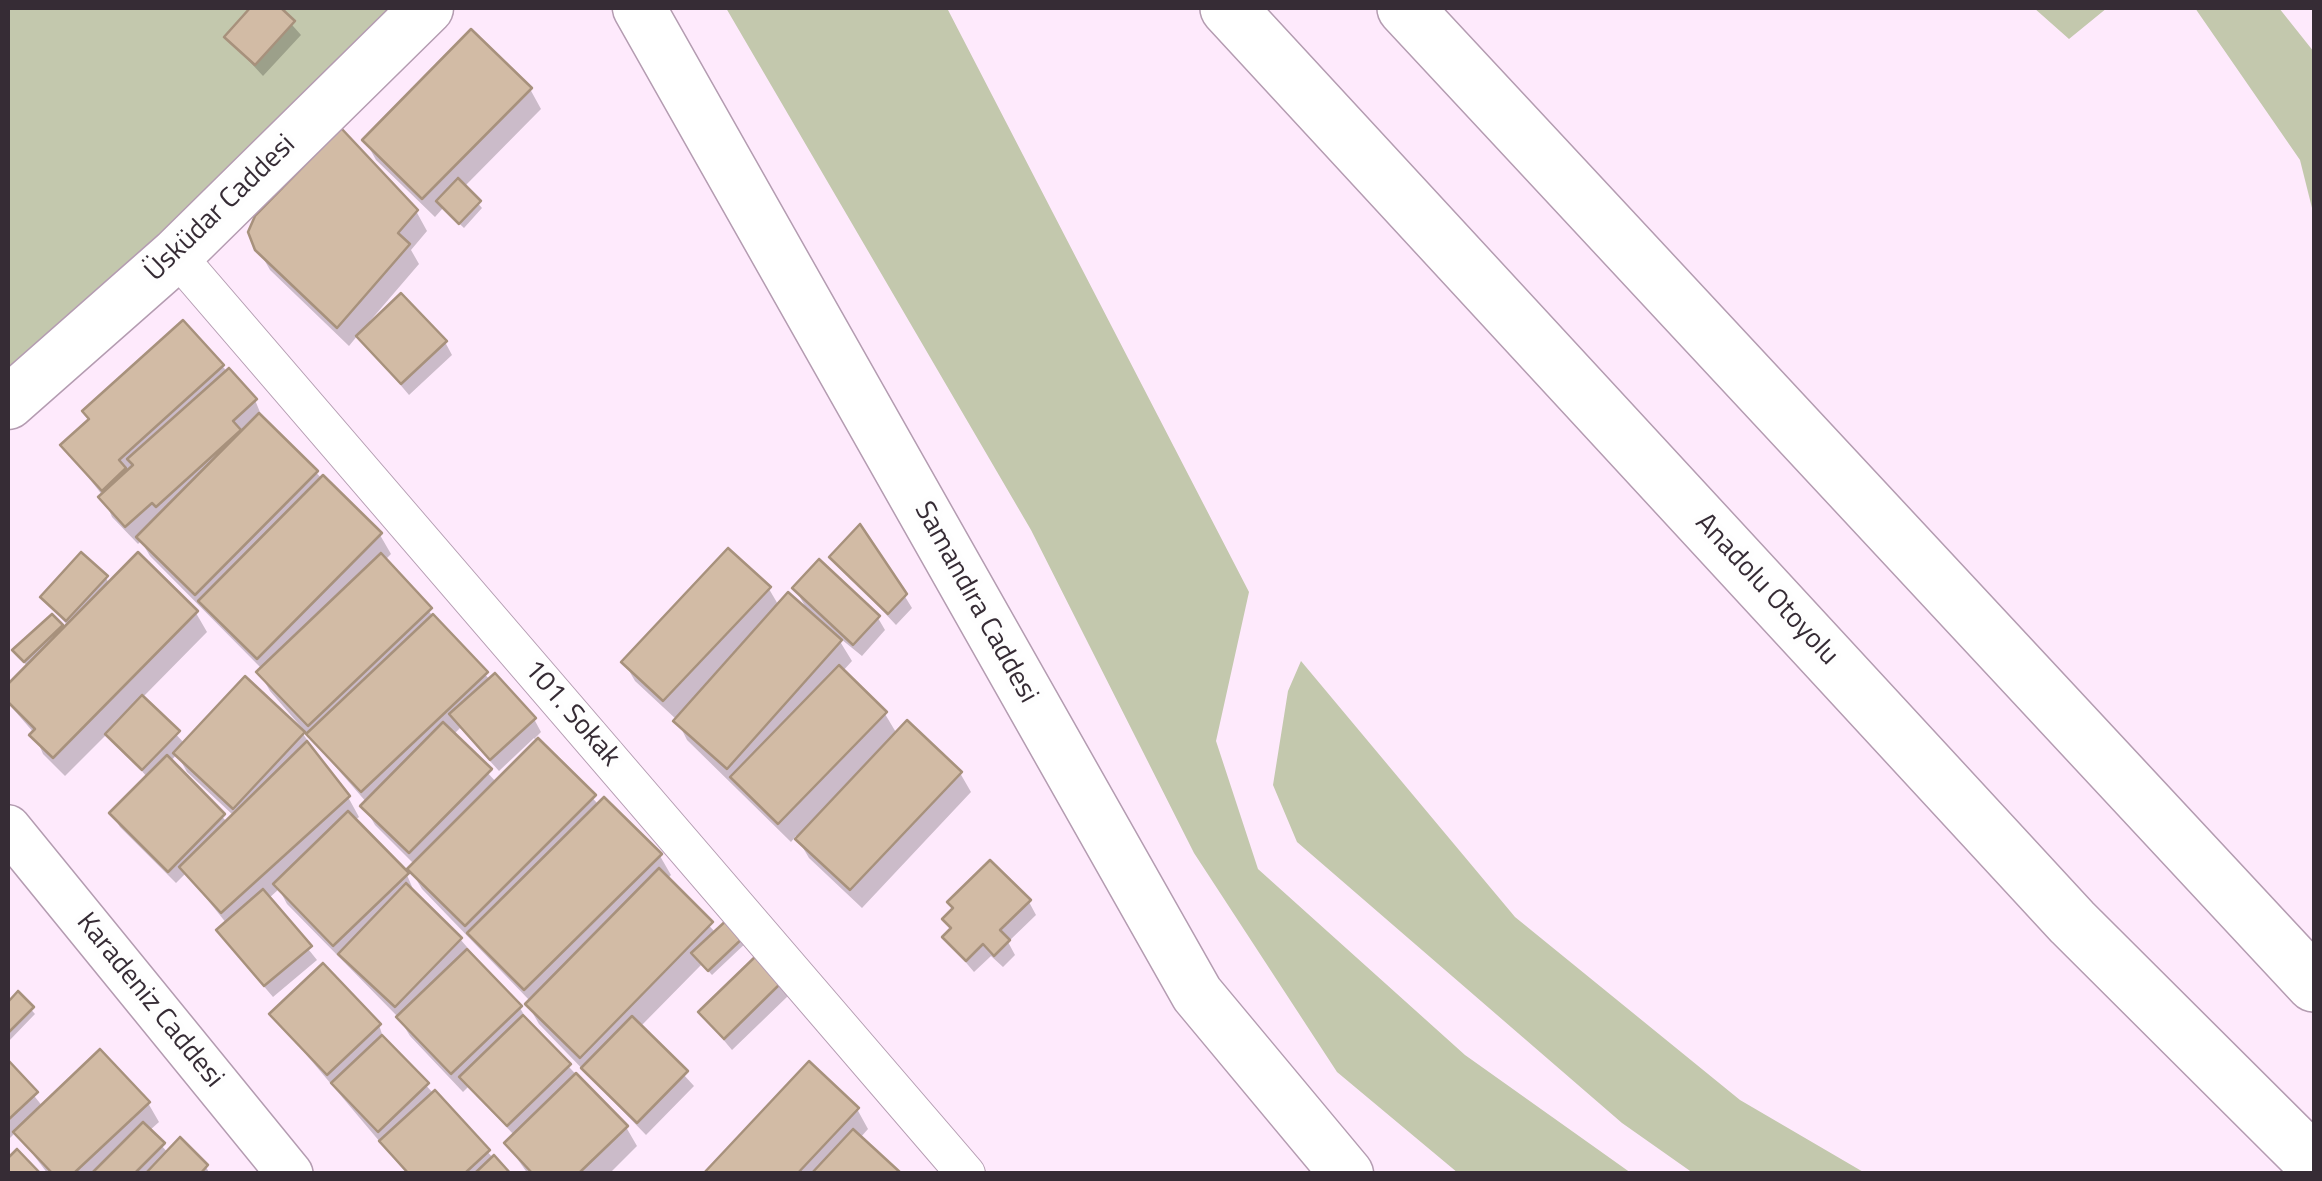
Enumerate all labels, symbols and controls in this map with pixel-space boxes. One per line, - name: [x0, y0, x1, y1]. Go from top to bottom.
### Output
- street label: Üsküdar Caddesi: [139, 129, 303, 289]
- street label: Samandıra Caddesi: [906, 497, 1044, 709]
- street label: Anadolu Otoyolu: [1687, 507, 1845, 673]
- street label: 101. Sokak: [516, 654, 626, 774]
- street label: Karadeniz Caddesi: [68, 907, 230, 1095]

